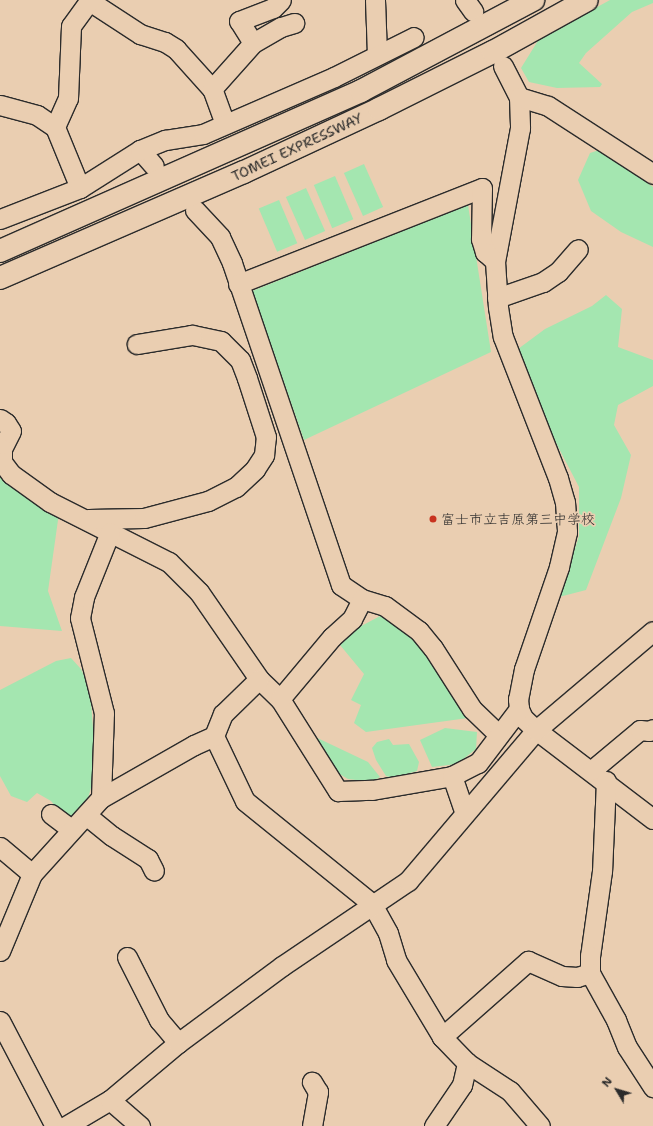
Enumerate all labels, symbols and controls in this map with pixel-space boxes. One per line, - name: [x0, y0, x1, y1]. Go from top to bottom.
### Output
- street label: TOMEI EXPRESSWAY: [229, 109, 365, 185]
- place label: 富士市立吉原第三中学校: [441, 511, 595, 527]
- marker: 富士市立吉原第三中学校: [428, 514, 438, 524]
- north arrow: [597, 1070, 637, 1110]
- text: N: [599, 1074, 616, 1090]

